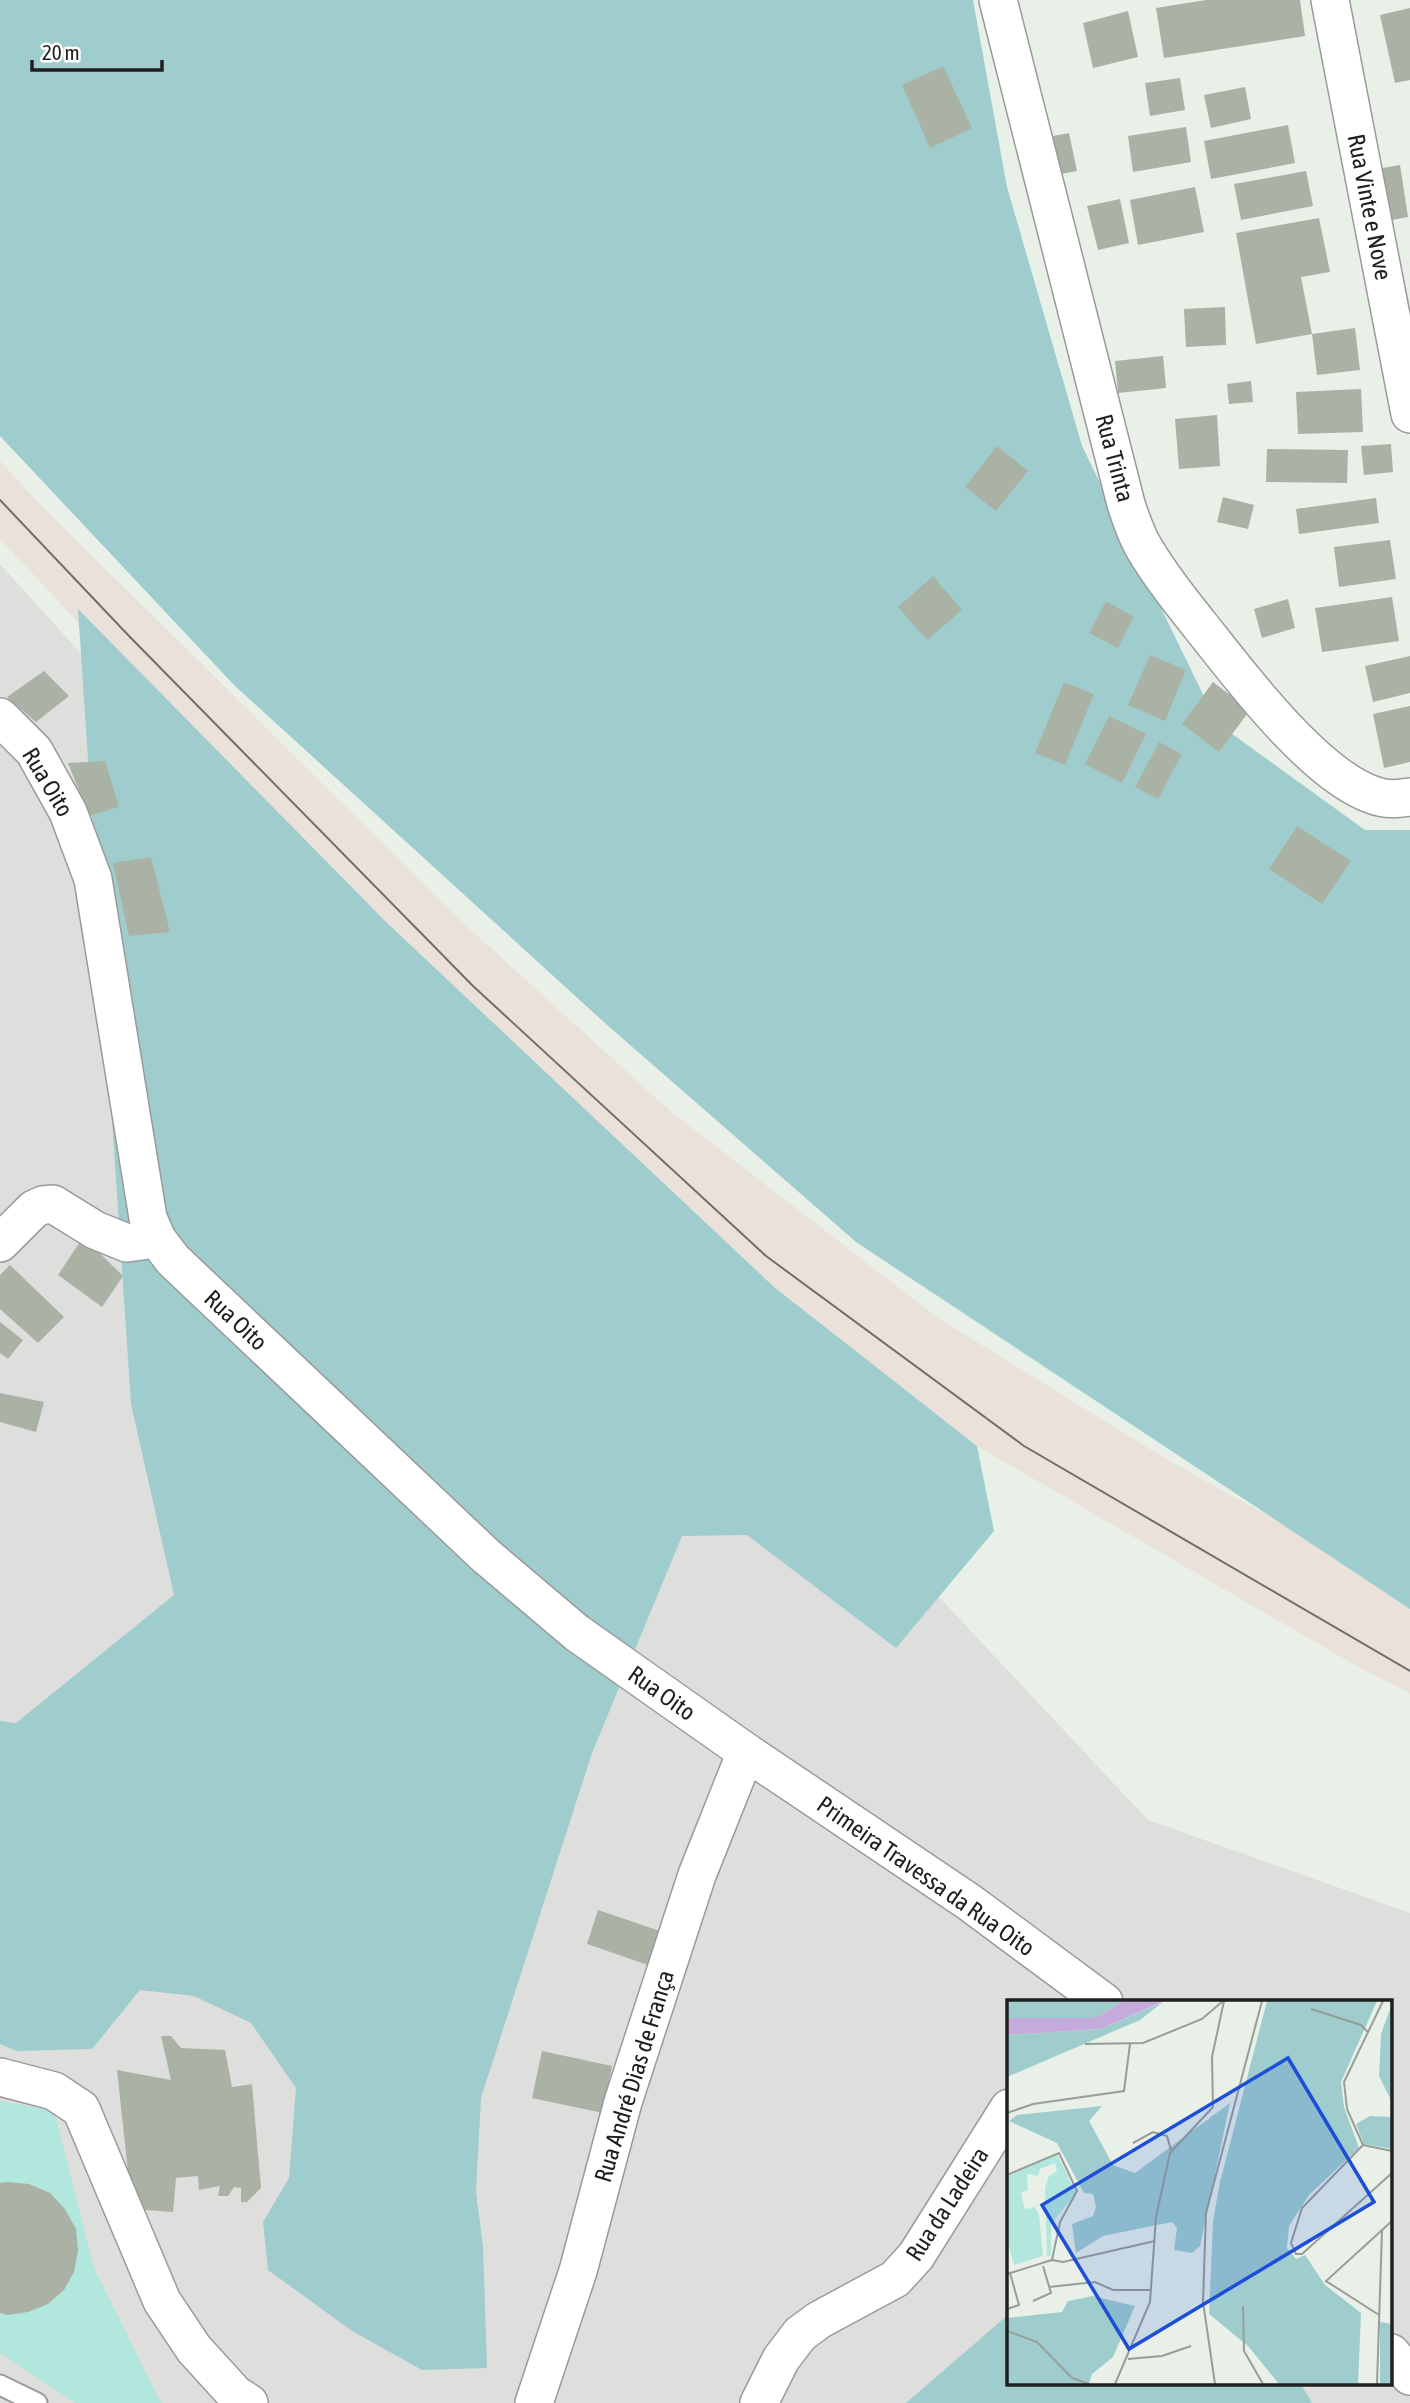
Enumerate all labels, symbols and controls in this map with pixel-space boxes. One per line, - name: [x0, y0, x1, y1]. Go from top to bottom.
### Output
- scale bar: [32, 28, 161, 72]
- text: 20 m: [42, 40, 80, 64]
- street label: Rua Vinte e Nove: [1343, 132, 1397, 282]
- street label: Rua Trinta: [1090, 411, 1140, 505]
- street label: Rua Oito: [17, 743, 79, 821]
- street label: Rua Oito: [199, 1284, 273, 1356]
- street label: Rua Oito: [623, 1660, 701, 1726]
- street label: Primeira Travessa da Rua Oito: [812, 1791, 1040, 1961]
- street label: Rua André Dias de França: [589, 1967, 679, 2185]
- inset map: [1007, 2000, 1392, 2386]
- street label: Rua da Ladeira: [900, 2142, 994, 2266]

